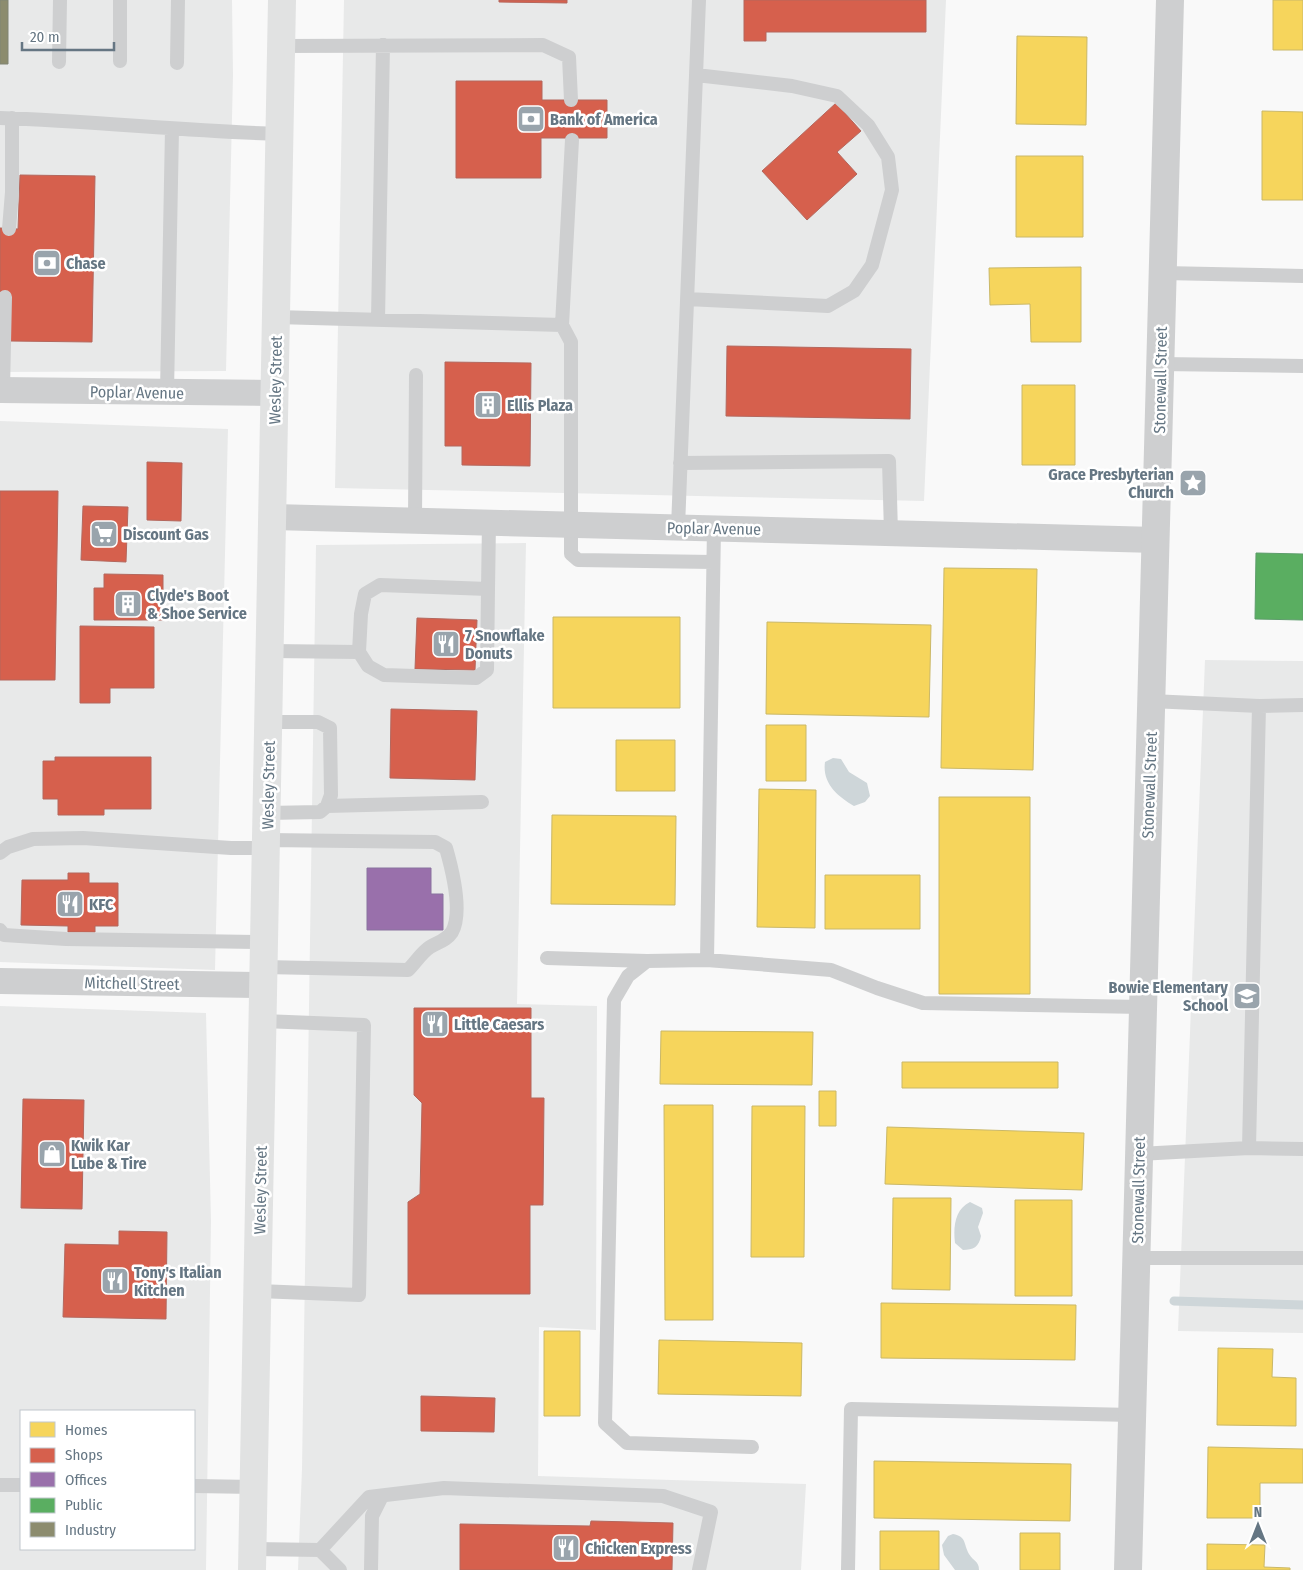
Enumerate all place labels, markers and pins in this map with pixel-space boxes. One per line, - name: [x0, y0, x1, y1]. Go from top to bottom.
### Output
- bank icon: Bank of America: [516, 104, 546, 134]
- place label: Bank of America: [550, 110, 658, 129]
- bank icon: Chase: [32, 248, 62, 278]
- place label: Chase: [66, 254, 106, 273]
- building icon: Ellis Plaza: [473, 390, 503, 420]
- place label: Ellis Plaza: [507, 396, 573, 415]
- place label: Grace Presbyterian Church: [1048, 465, 1174, 502]
- place icon: Grace Presbyterian Church: [1178, 468, 1208, 498]
- supermarket icon: Discount Gas: [89, 519, 119, 549]
- place label: Discount Gas: [123, 525, 209, 544]
- place label: Clyde's Boot & Shoe Service: [147, 586, 247, 623]
- building icon: Clyde's Boot & Shoe Service: [113, 589, 143, 619]
- place label: 7 Snowflake Donuts: [465, 626, 545, 663]
- restaurant icon: 7 Snowflake Donuts: [431, 629, 461, 659]
- restaurant icon: KFC: [55, 889, 85, 919]
- place label: KFC: [89, 895, 114, 914]
- place label: Bowie Elementary School: [1108, 978, 1229, 1015]
- school or university icon: Bowie Elementary School: [1232, 981, 1262, 1011]
- restaurant icon: Little Caesars: [420, 1009, 450, 1039]
- place label: Little Caesars: [454, 1015, 544, 1034]
- place label: Kwik Kar Lube & Tire: [71, 1136, 147, 1173]
- shop icon: Kwik Kar Lube & Tire: [37, 1139, 67, 1169]
- place label: Tony's Italian Kitchen: [134, 1263, 222, 1300]
- restaurant icon: Tony's Italian Kitchen: [100, 1266, 130, 1296]
- restaurant icon: Chicken Express: [551, 1533, 581, 1563]
- place label: Chicken Express: [585, 1539, 692, 1558]

